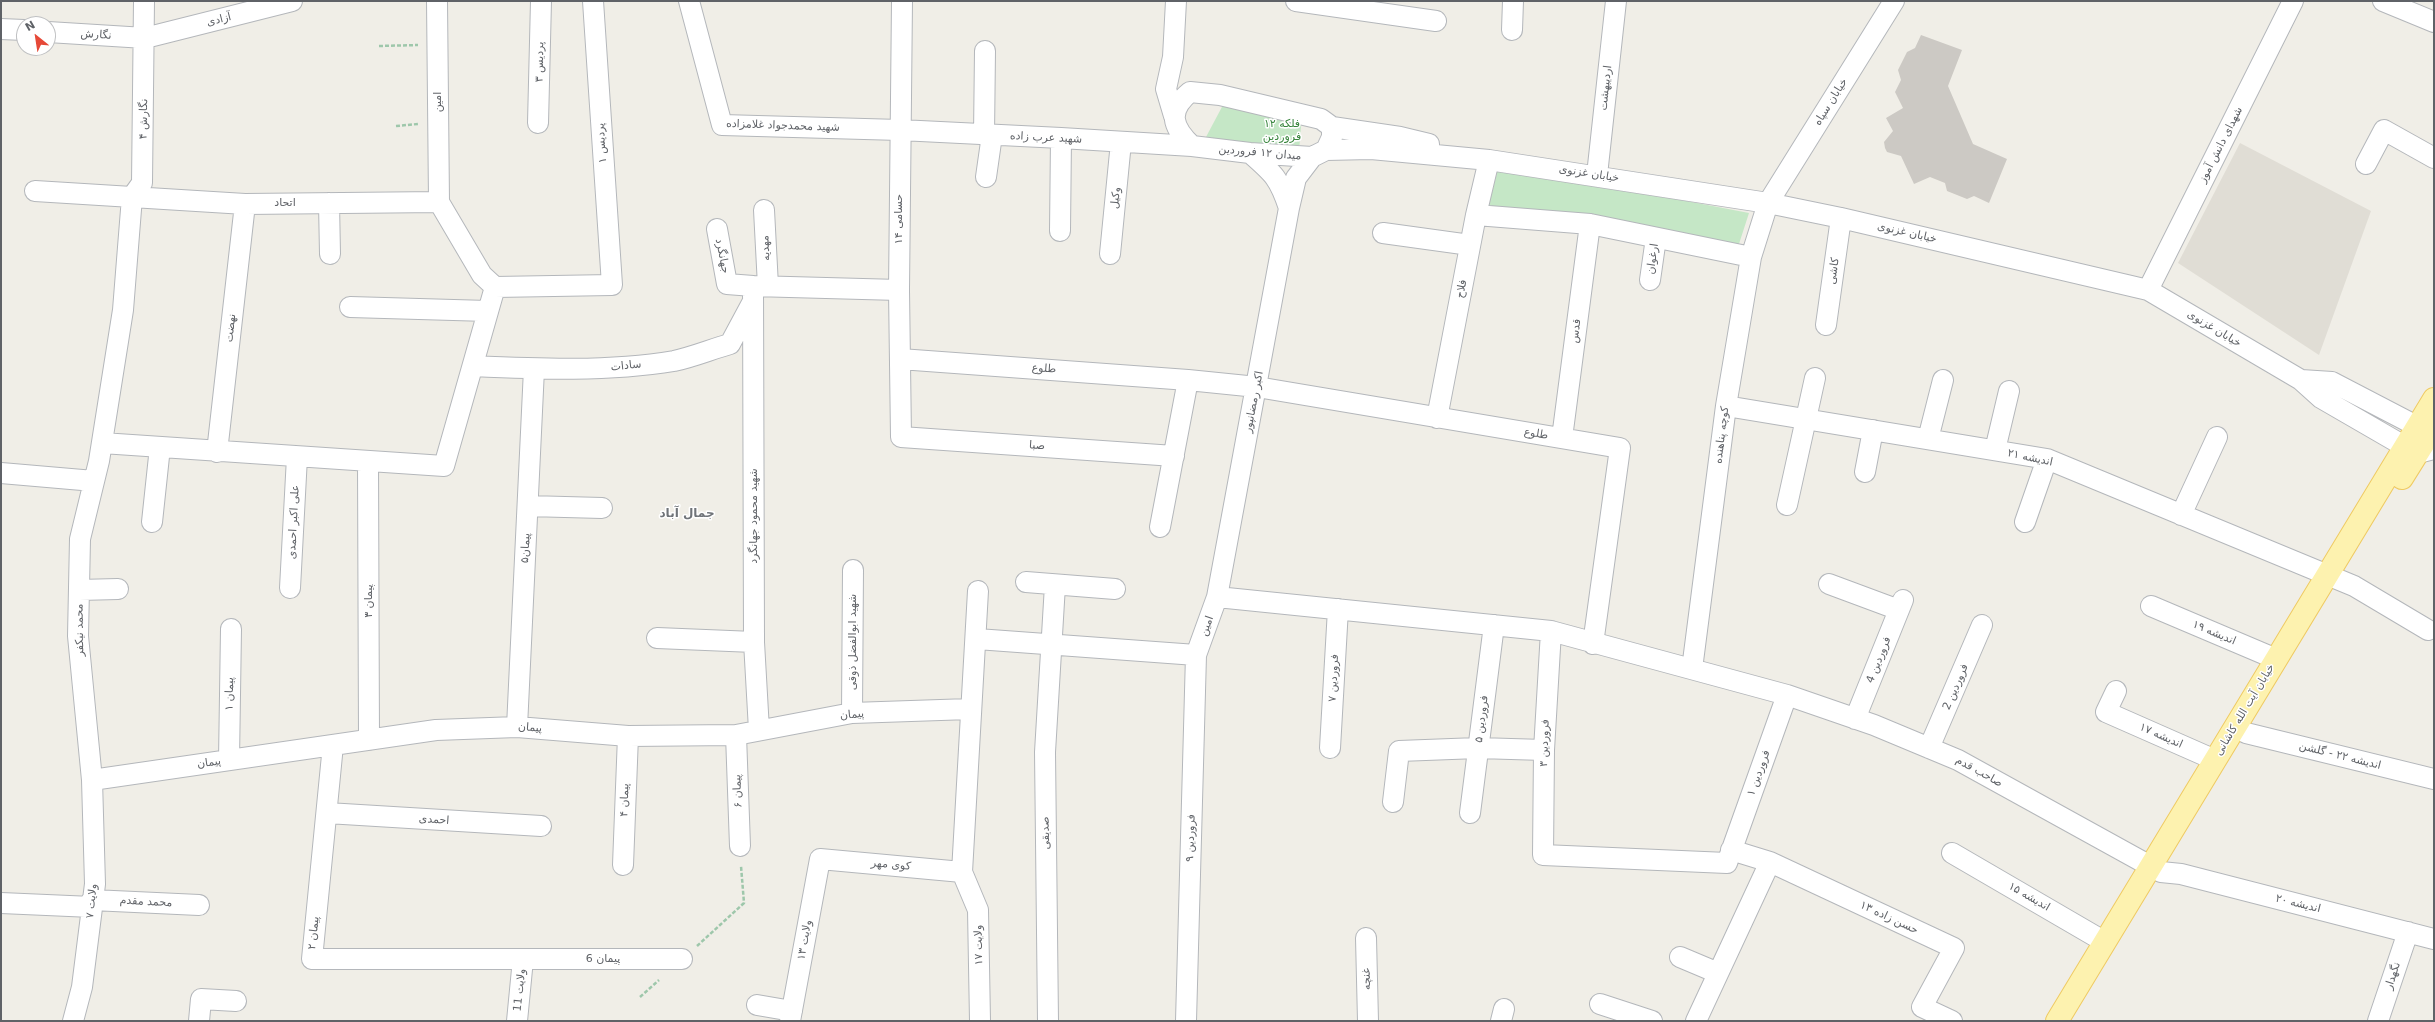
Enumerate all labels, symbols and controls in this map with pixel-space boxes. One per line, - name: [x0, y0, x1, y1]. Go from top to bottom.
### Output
- street label: آزادی: [205, 11, 233, 29]
- north arrow: [16, 16, 56, 56]
- text: N: [23, 18, 37, 34]
- street label: نگارش: [80, 27, 112, 43]
- street label: پردیس ۳: [533, 42, 547, 82]
- street label: اردیبهشت: [1597, 65, 1615, 111]
- street label: خیابان سپاه: [1811, 76, 1851, 128]
- street label: امین: [431, 92, 445, 112]
- street label: نگارش ۴: [137, 99, 151, 139]
- street label: شهدای دانش آموز: [2196, 105, 2246, 185]
- street label: شهید محمدجواد غلامزاده: [726, 117, 840, 135]
- park label: فلکه ۱۲ فروردین: [1263, 117, 1301, 143]
- street label: پردیس ۱: [594, 122, 610, 164]
- street label: شهید عرب زاده: [1010, 130, 1082, 146]
- street label: میدان ۱۲ فروردین: [1218, 143, 1302, 163]
- street label: خیابان غزنوی: [1558, 163, 1620, 185]
- street label: وکیل: [1108, 186, 1124, 210]
- street label: حسامی ۱۴: [892, 194, 906, 244]
- street label: اتحاد: [274, 196, 296, 210]
- street label: خیابان غزنوی: [1876, 220, 1938, 246]
- street label: مهدیه: [759, 235, 773, 261]
- street label: جهانگرد: [712, 237, 732, 275]
- street label: ارغوان: [1644, 243, 1662, 275]
- street label: کاشی: [1826, 257, 1842, 285]
- street label: فلاح: [1454, 278, 1470, 300]
- street label: خیابان غزنوی: [2185, 308, 2243, 350]
- street label: نهضت: [223, 313, 239, 343]
- street label: قدس: [1568, 318, 1584, 344]
- street label: سادات: [610, 358, 642, 374]
- street label: طلوع: [1031, 362, 1057, 376]
- street label: اکبر رمضانپور: [1242, 370, 1266, 434]
- street label: کوچه پناهنده: [1712, 406, 1732, 464]
- street label: طلوع: [1523, 426, 1549, 442]
- street label: صبا: [1029, 439, 1045, 453]
- street label: اندیشه ۲۱: [2006, 447, 2054, 469]
- street label: شهید محمود جهانگرد: [747, 468, 761, 564]
- street label: علی اکبر احمدی: [285, 484, 303, 560]
- district label: جمال آباد: [659, 507, 715, 521]
- street label: پیمان۵: [519, 533, 533, 563]
- street label: پیمان ۳: [362, 584, 376, 618]
- street label: شهید ابوالفضل ذوقی: [846, 594, 860, 690]
- street label: محمد نیکفر: [73, 604, 87, 656]
- street label: امین: [1197, 614, 1217, 638]
- street label: اندیشه ۱۹: [2190, 618, 2238, 648]
- street label: فروردین 4: [1864, 635, 1894, 685]
- street label: فروردین ۷: [1326, 654, 1342, 702]
- street label: فروردین 2: [1940, 662, 1972, 712]
- street label: خیابان آیت الله کاشانی: [2212, 662, 2278, 758]
- street label: پیمان ۱: [223, 677, 237, 711]
- street label: فروردین ۵: [1473, 695, 1491, 743]
- street label: پیمان: [839, 707, 865, 723]
- street label: فروردین ۳: [1538, 719, 1552, 767]
- street label: پیمان: [517, 721, 543, 735]
- street label: اندیشه ۱۷: [2137, 721, 2185, 751]
- street label: اندیشه ۲۲ - گلشن: [2298, 739, 2382, 773]
- street label: فروردین ۱: [1745, 748, 1773, 798]
- street label: صاحب قدم: [1953, 754, 2005, 790]
- street label: پیمان: [196, 755, 222, 771]
- street label: پیمان ۶: [731, 774, 745, 808]
- street label: پیمان ۴: [618, 783, 632, 817]
- street label: احمدی: [418, 812, 450, 828]
- street label: فروردین ۹: [1184, 814, 1198, 862]
- street label: صدیقی: [1039, 816, 1053, 850]
- street label: کوی مهر: [870, 857, 912, 873]
- street label: اندیشه ۱۵: [2006, 880, 2052, 914]
- street label: ولایت ۷: [84, 883, 100, 919]
- street label: اندیشه ۲۰: [2274, 892, 2322, 916]
- street label: محمد مقدم: [119, 894, 173, 910]
- street label: حسن زاده ۱۳: [1858, 899, 1920, 937]
- street label: پیمان ۲: [306, 916, 322, 950]
- street label: ولایت ۱۳: [795, 919, 815, 961]
- street label: ولایت ۱۷: [972, 925, 986, 965]
- street label: پیمان 6: [586, 952, 620, 966]
- street label: نگهدار: [2382, 960, 2404, 992]
- street label: ولایت 11: [511, 968, 529, 1012]
- street label: غنچه: [1360, 968, 1374, 990]

